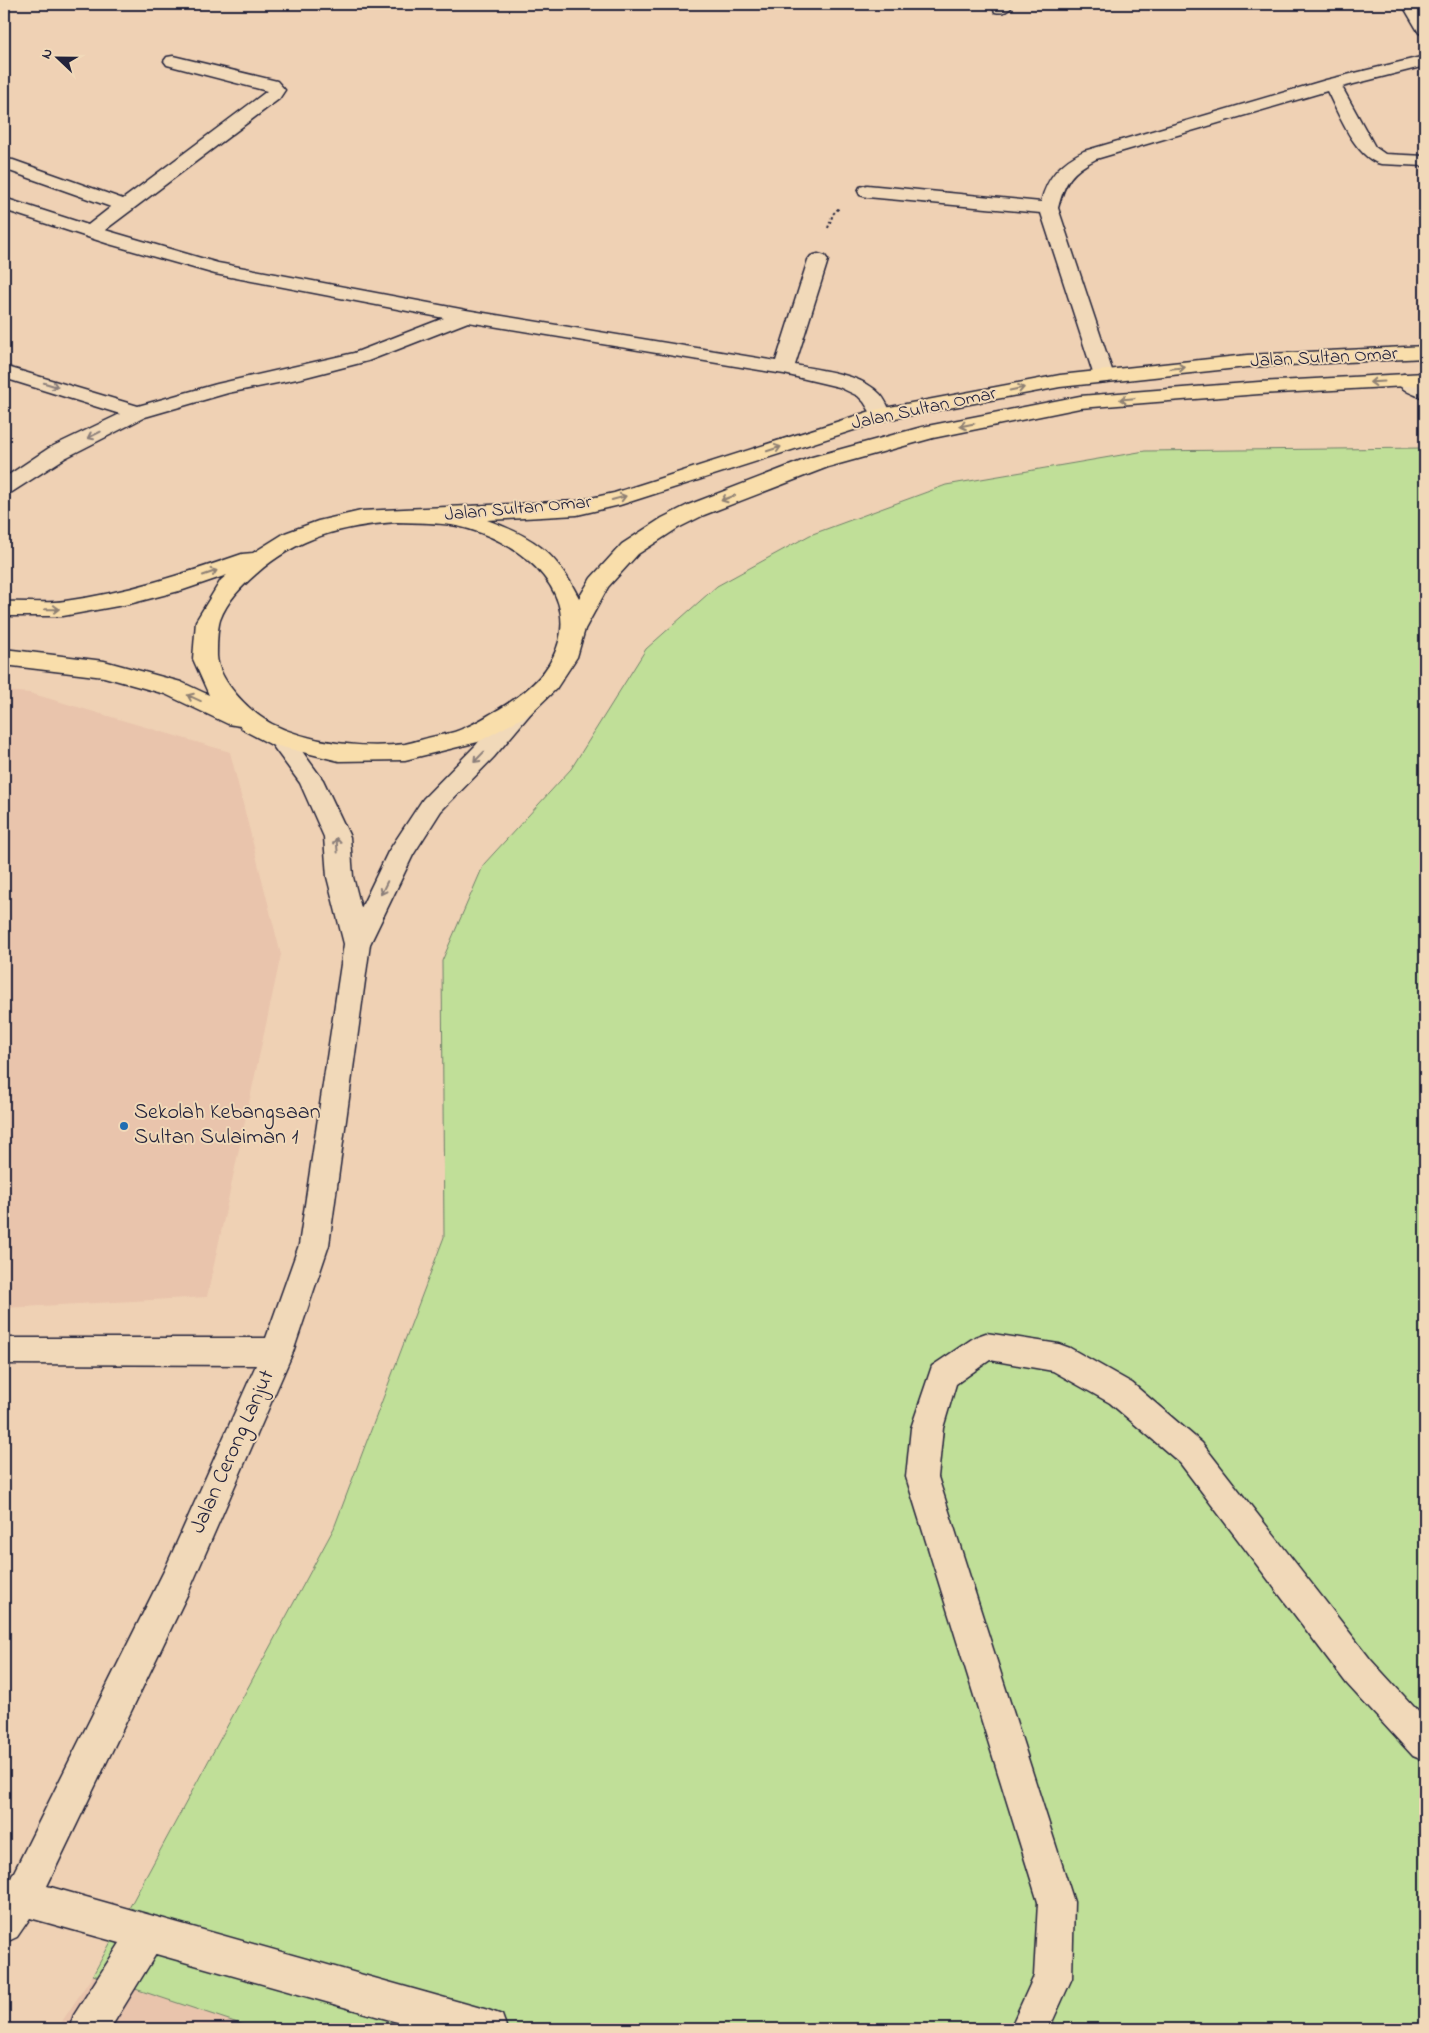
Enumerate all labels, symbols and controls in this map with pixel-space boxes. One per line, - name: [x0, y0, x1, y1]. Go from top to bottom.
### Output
- north arrow: [32, 32, 82, 82]
- text: N: [36, 45, 59, 62]
- street label: Jalan Sultan Omar: [1250, 341, 1398, 375]
- one-way arrow: [1169, 364, 1185, 373]
- one-way arrow: [1369, 377, 1385, 386]
- street label: Jalan Sultan Omar: [849, 380, 999, 438]
- one-way arrow: [42, 381, 58, 391]
- one-way arrow: [1008, 383, 1024, 393]
- one-way arrow: [1119, 394, 1135, 403]
- one-way arrow: [959, 421, 975, 430]
- one-way arrow: [87, 430, 102, 440]
- one-way arrow: [766, 443, 782, 453]
- street label: Jalan Sultan Omar: [443, 489, 593, 529]
- one-way arrow: [611, 493, 627, 502]
- one-way arrow: [721, 494, 737, 503]
- one-way arrow: [202, 568, 218, 577]
- one-way arrow: [44, 604, 60, 614]
- one-way arrow: [187, 693, 202, 702]
- one-way arrow: [472, 751, 485, 763]
- one-way arrow: [332, 837, 342, 853]
- one-way arrow: [379, 880, 389, 895]
- place label: Sekolah Kebangsaan Sultan Sulaiman 1: [134, 1097, 321, 1154]
- marker: Sekolah Kebangsaan Sultan Sulaiman 1: [118, 1120, 130, 1132]
- street label: Jalan Cerong Lanjut: [183, 1364, 285, 1539]

